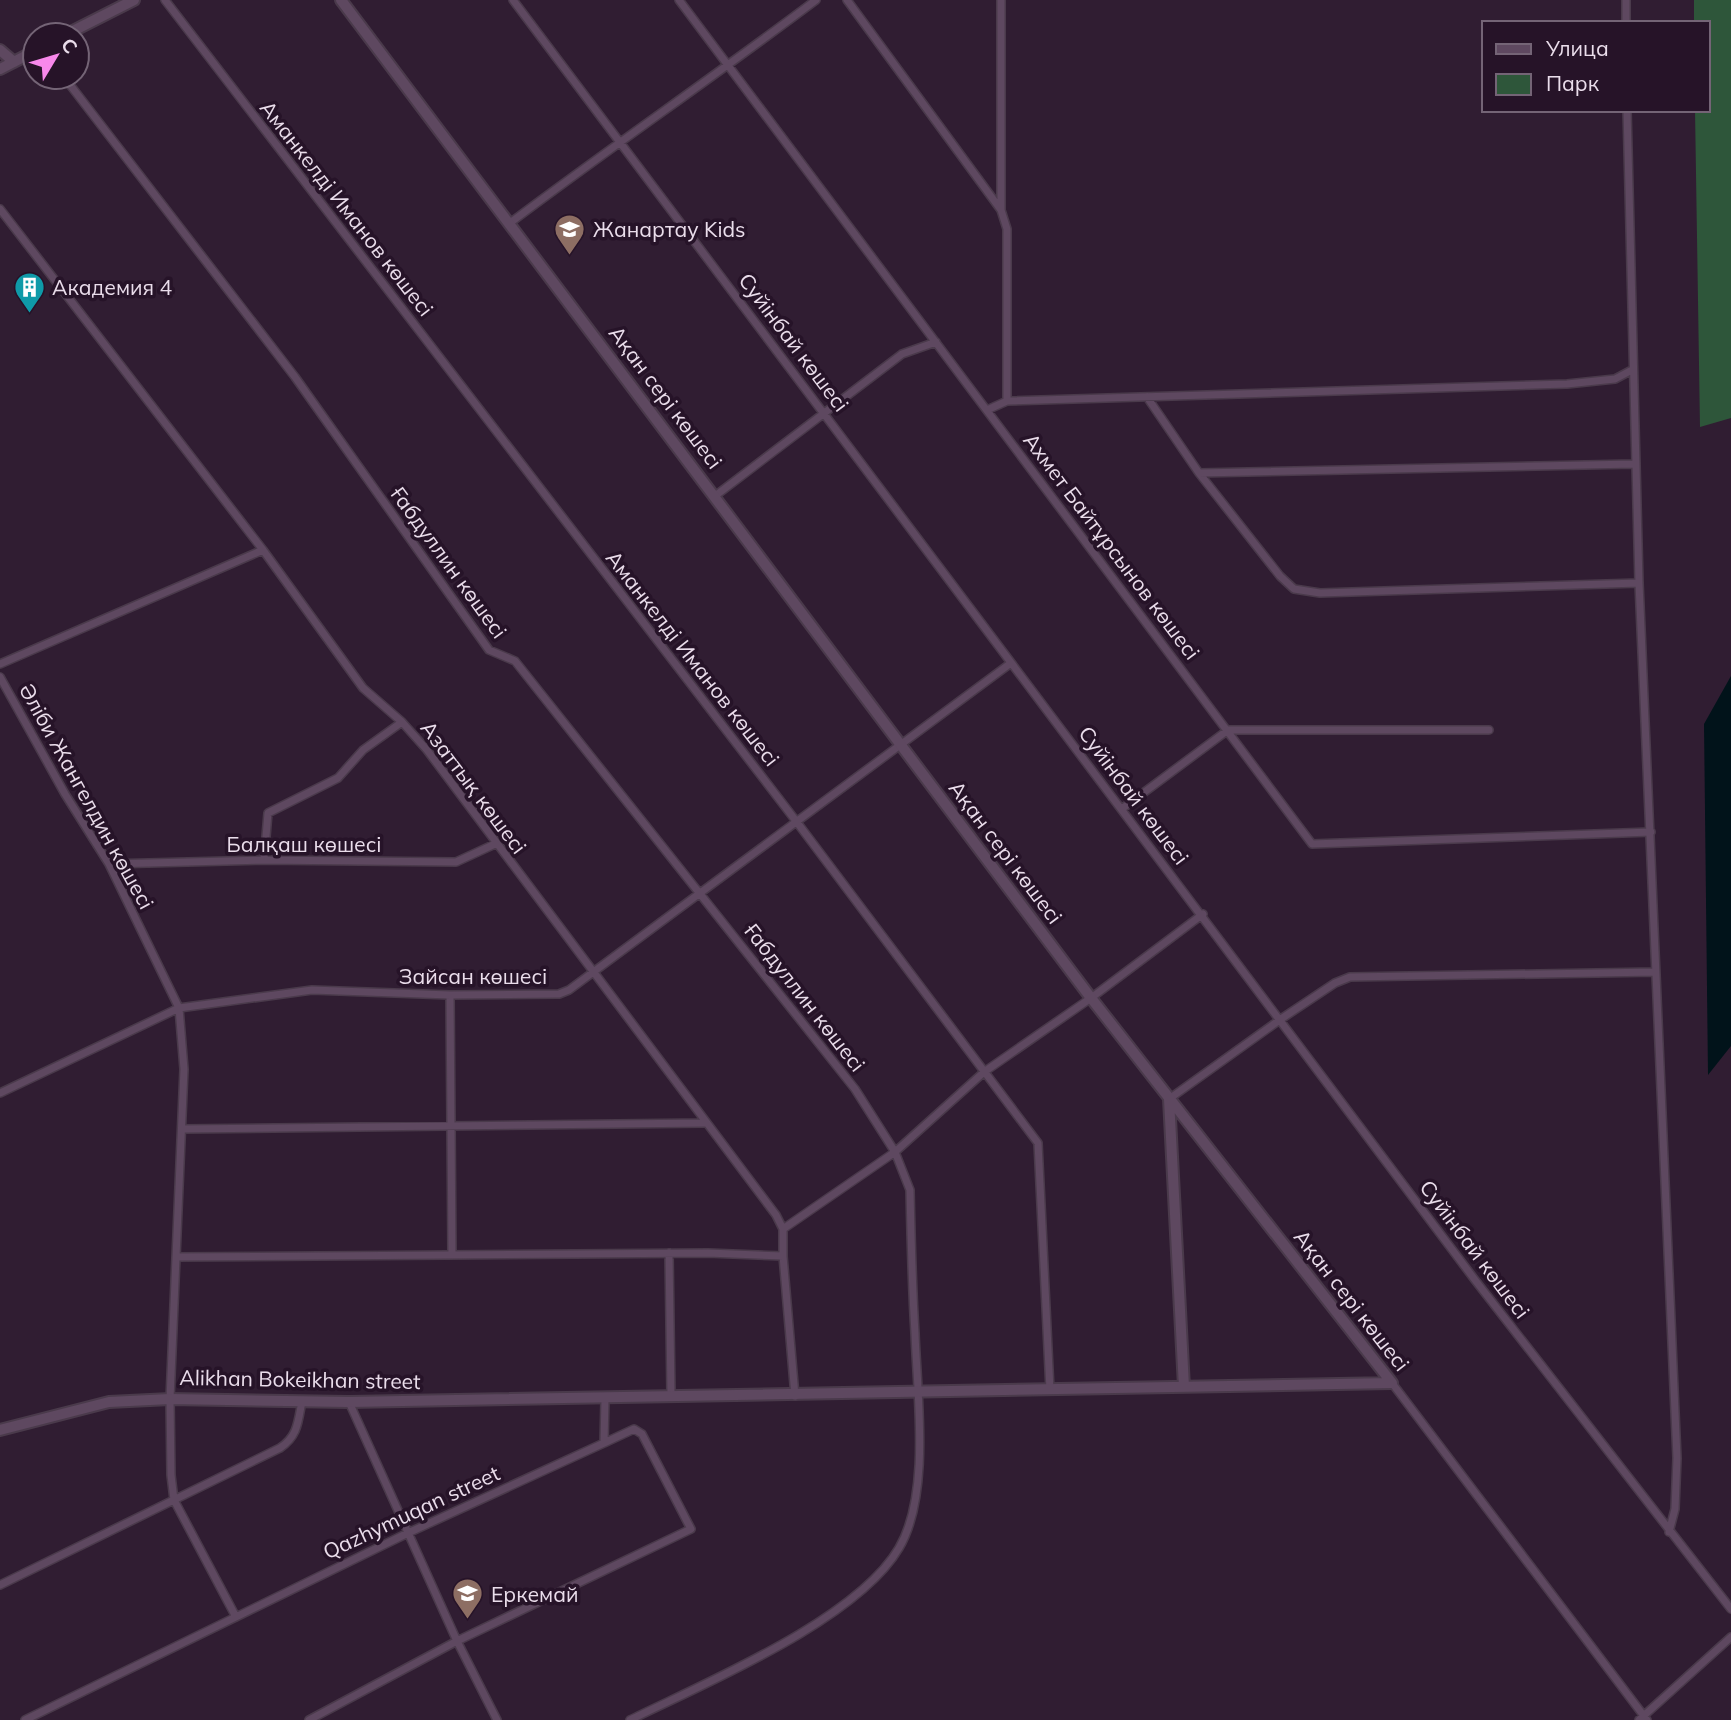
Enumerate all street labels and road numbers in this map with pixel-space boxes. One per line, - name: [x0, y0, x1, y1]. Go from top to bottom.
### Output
- street label: Аманкелді Иманов көшесі: [255, 95, 439, 321]
- street label: Суйінбай көшесі: [733, 268, 855, 416]
- street label: Ақан сері көшесі: [604, 320, 728, 474]
- street label: Ахмет Байтұрсынов көшесі: [1018, 428, 1206, 664]
- street label: Ғабдуллин көшесі: [385, 481, 513, 643]
- street label: Аманкелді Иманов көшесі: [601, 545, 785, 771]
- street label: Әліби Жангелдин көшесі: [14, 678, 160, 914]
- street label: Азаттық көшесі: [416, 715, 532, 859]
- street label: Суйінбай көшесі: [1073, 721, 1195, 869]
- street label: Ақан сері көшесі: [944, 775, 1068, 929]
- street label: Балқаш көшесі: [226, 831, 382, 857]
- street label: Ғабдуллин көшесі: [739, 918, 871, 1076]
- street label: Зайсан көшесі: [399, 963, 547, 989]
- street label: Суйінбай көшесі: [1414, 1175, 1536, 1323]
- street label: Ақан сері көшесі: [1289, 1224, 1415, 1376]
- street label: Alikhan Bokeikhan street: [179, 1364, 421, 1394]
- street label: Qazhymuqan street: [319, 1460, 503, 1564]

